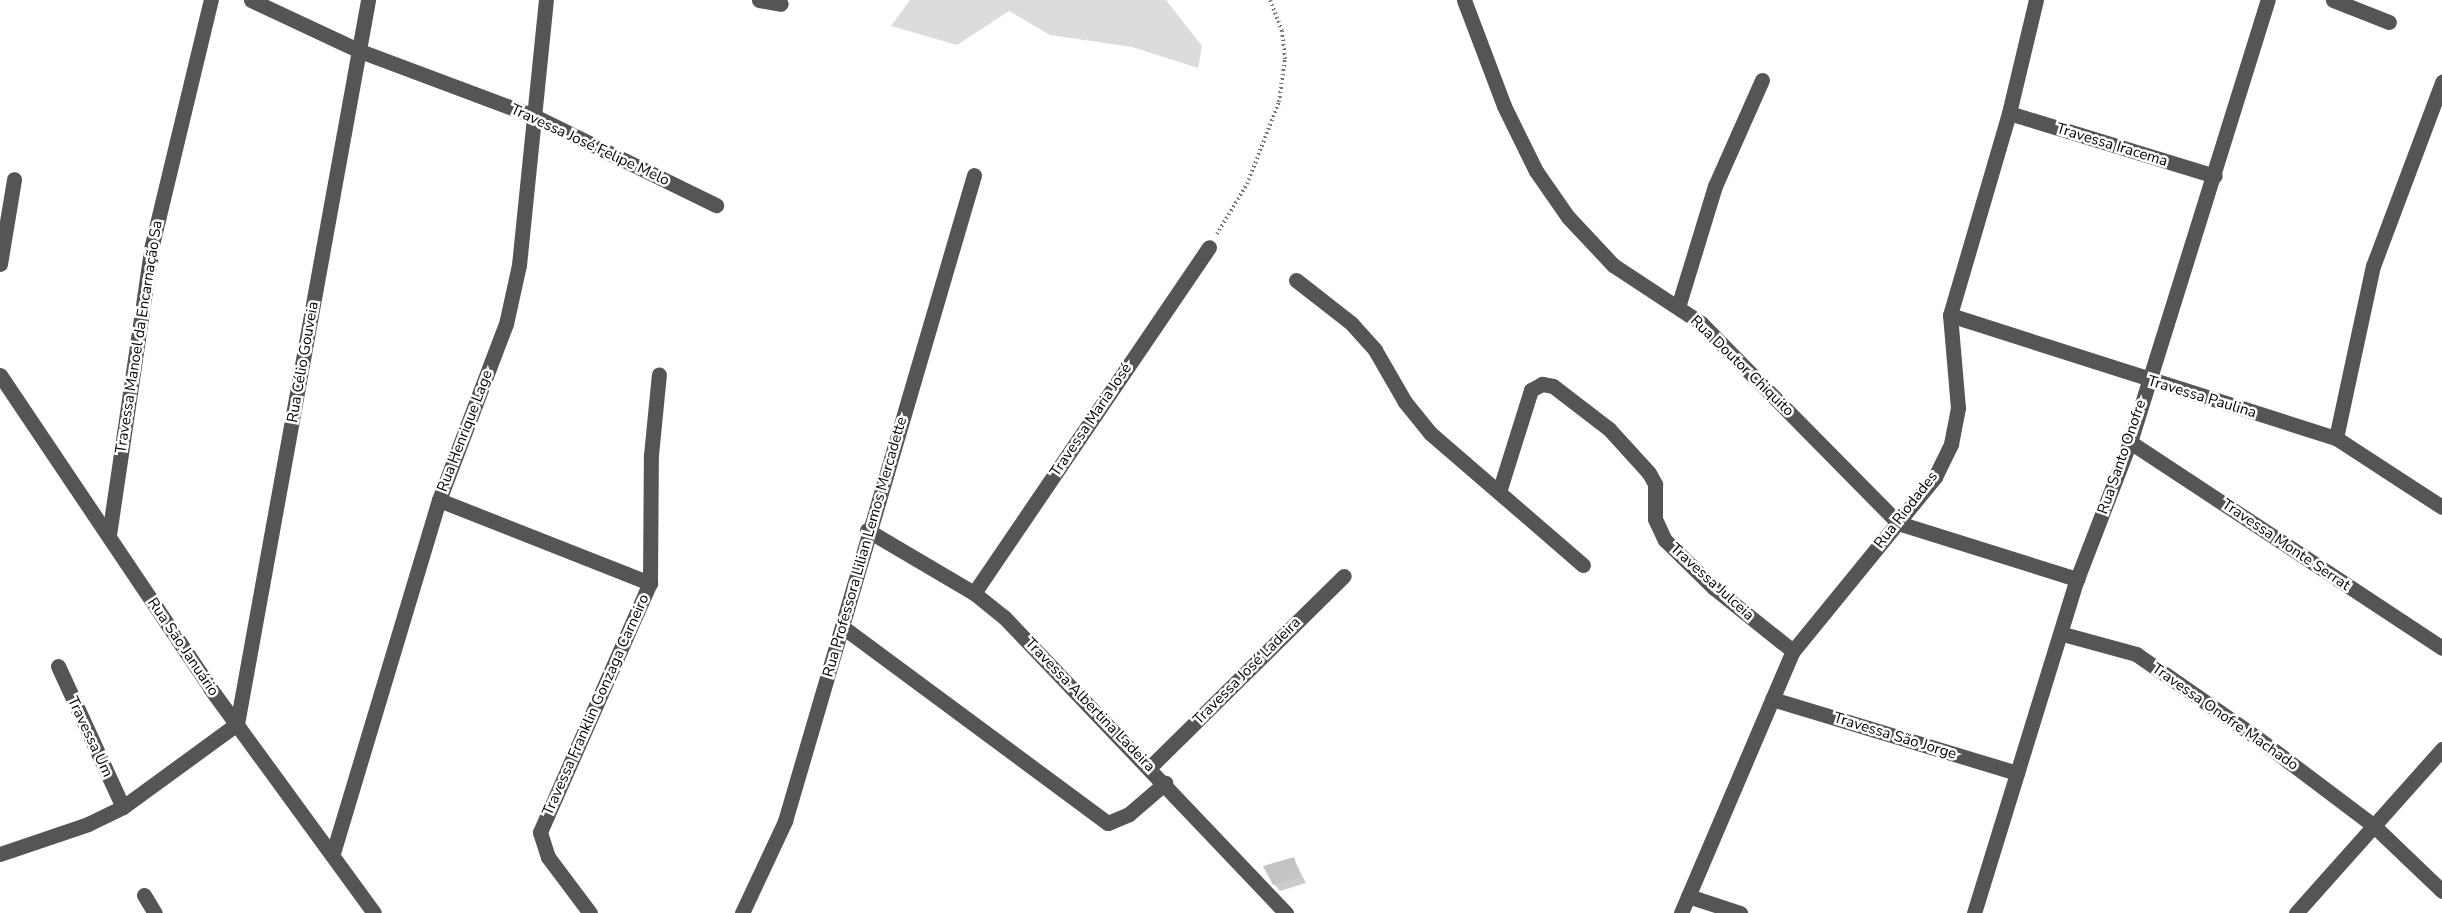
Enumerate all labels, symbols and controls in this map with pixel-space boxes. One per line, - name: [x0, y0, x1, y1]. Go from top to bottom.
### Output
- street label: Travessa José Felipe Melo: [508, 100, 672, 190]
- street label: Travessa Iracema: [2054, 120, 2170, 170]
- street label: Travessa Manoel da Encarnação Sa: [112, 219, 166, 455]
- street label: Rua Célio Gouveia: [283, 300, 323, 424]
- street label: Rua Doutor Chiquito: [1686, 312, 1798, 420]
- street label: Travessa Maria José: [1046, 360, 1136, 480]
- street label: Rua Henrique Lage: [434, 368, 496, 494]
- street label: Travessa Paulina: [2145, 372, 2259, 422]
- street label: Rua Santo Onofre: [2094, 397, 2150, 517]
- street label: Rua Professora Lilian Lemos Mercadette: [819, 415, 911, 679]
- street label: Rua Riodades: [1870, 468, 1942, 552]
- street label: Travessa Monte Serrat: [2219, 495, 2353, 595]
- street label: Travessa Julceia: [1666, 540, 1758, 624]
- street label: Travessa Franklin Gonzaga Carneiro: [539, 592, 653, 818]
- street label: Rua São Januário: [144, 595, 222, 699]
- street label: Travessa José Ladeira: [1189, 613, 1305, 729]
- street label: Travessa Albertina Ladeira: [1021, 634, 1159, 776]
- street label: Travessa Onofre Machado: [2148, 660, 2302, 774]
- street label: Travessa Um: [64, 694, 116, 780]
- street label: Travessa São Jorge: [1831, 709, 1959, 763]

